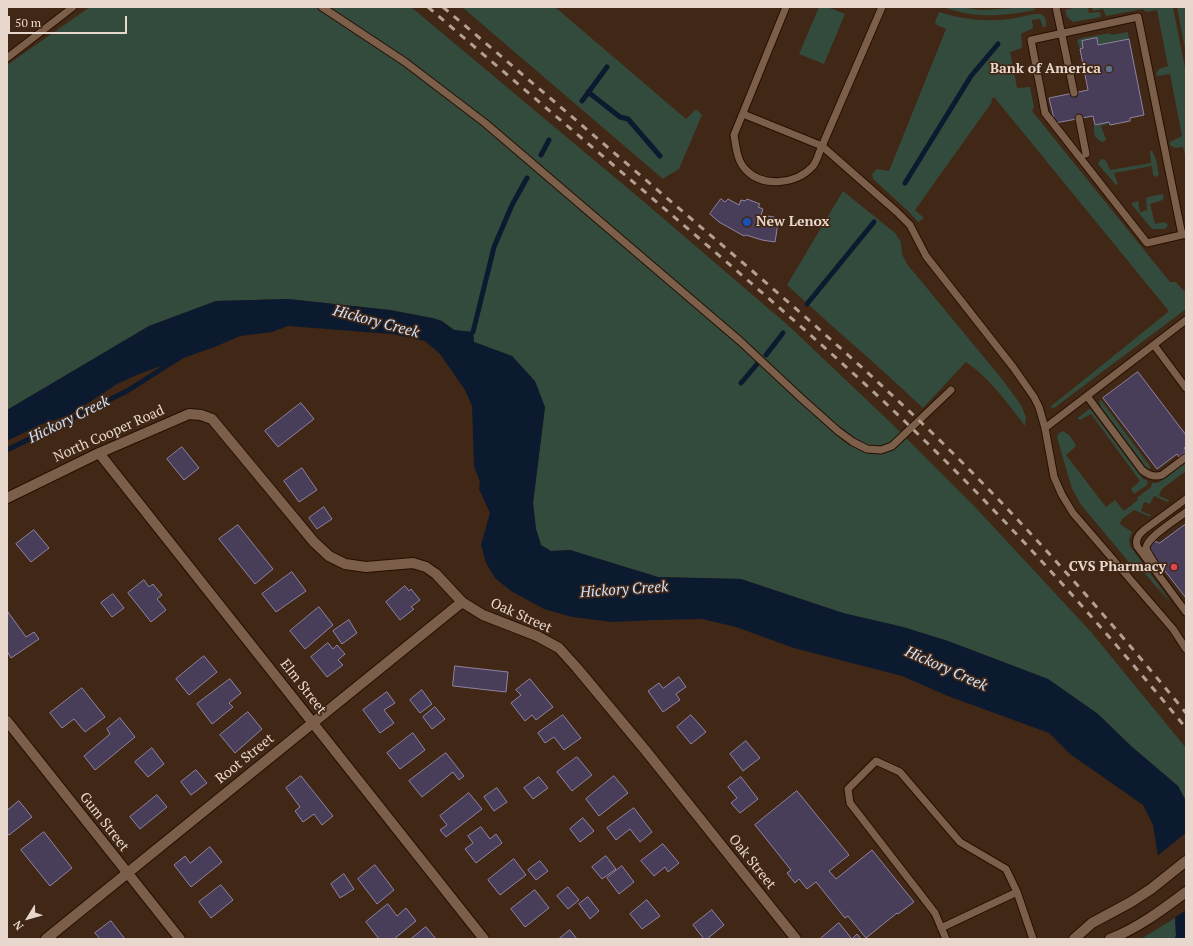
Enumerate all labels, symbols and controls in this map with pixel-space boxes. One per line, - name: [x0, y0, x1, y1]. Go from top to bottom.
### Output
- scale bar: [10, 8, 129, 34]
- text: 50 m: [15, 15, 41, 30]
- place label: Bank of America: [990, 61, 1101, 77]
- marker: Bank of America: [1104, 64, 1114, 74]
- place label: New Lenox: [756, 214, 829, 230]
- marker: New Lenox: [741, 216, 753, 228]
- water label: Hickory Creek: [331, 302, 421, 342]
- water label: Hickory Creek: [25, 393, 113, 447]
- street label: North Cooper Road: [51, 402, 167, 466]
- place label: CVS Pharmacy: [1069, 559, 1166, 575]
- marker: CVS Pharmacy: [1169, 562, 1179, 572]
- water label: Hickory Creek: [579, 578, 669, 602]
- street label: Oak Street: [488, 595, 554, 637]
- water label: Hickory Creek: [902, 643, 990, 695]
- street label: Elm Street: [276, 656, 330, 718]
- street label: Root Street: [213, 730, 277, 788]
- street label: Gum Street: [76, 789, 132, 855]
- street label: Oak Street: [725, 831, 779, 893]
- north arrow: [8, 898, 48, 938]
- text: N: [10, 918, 27, 933]

